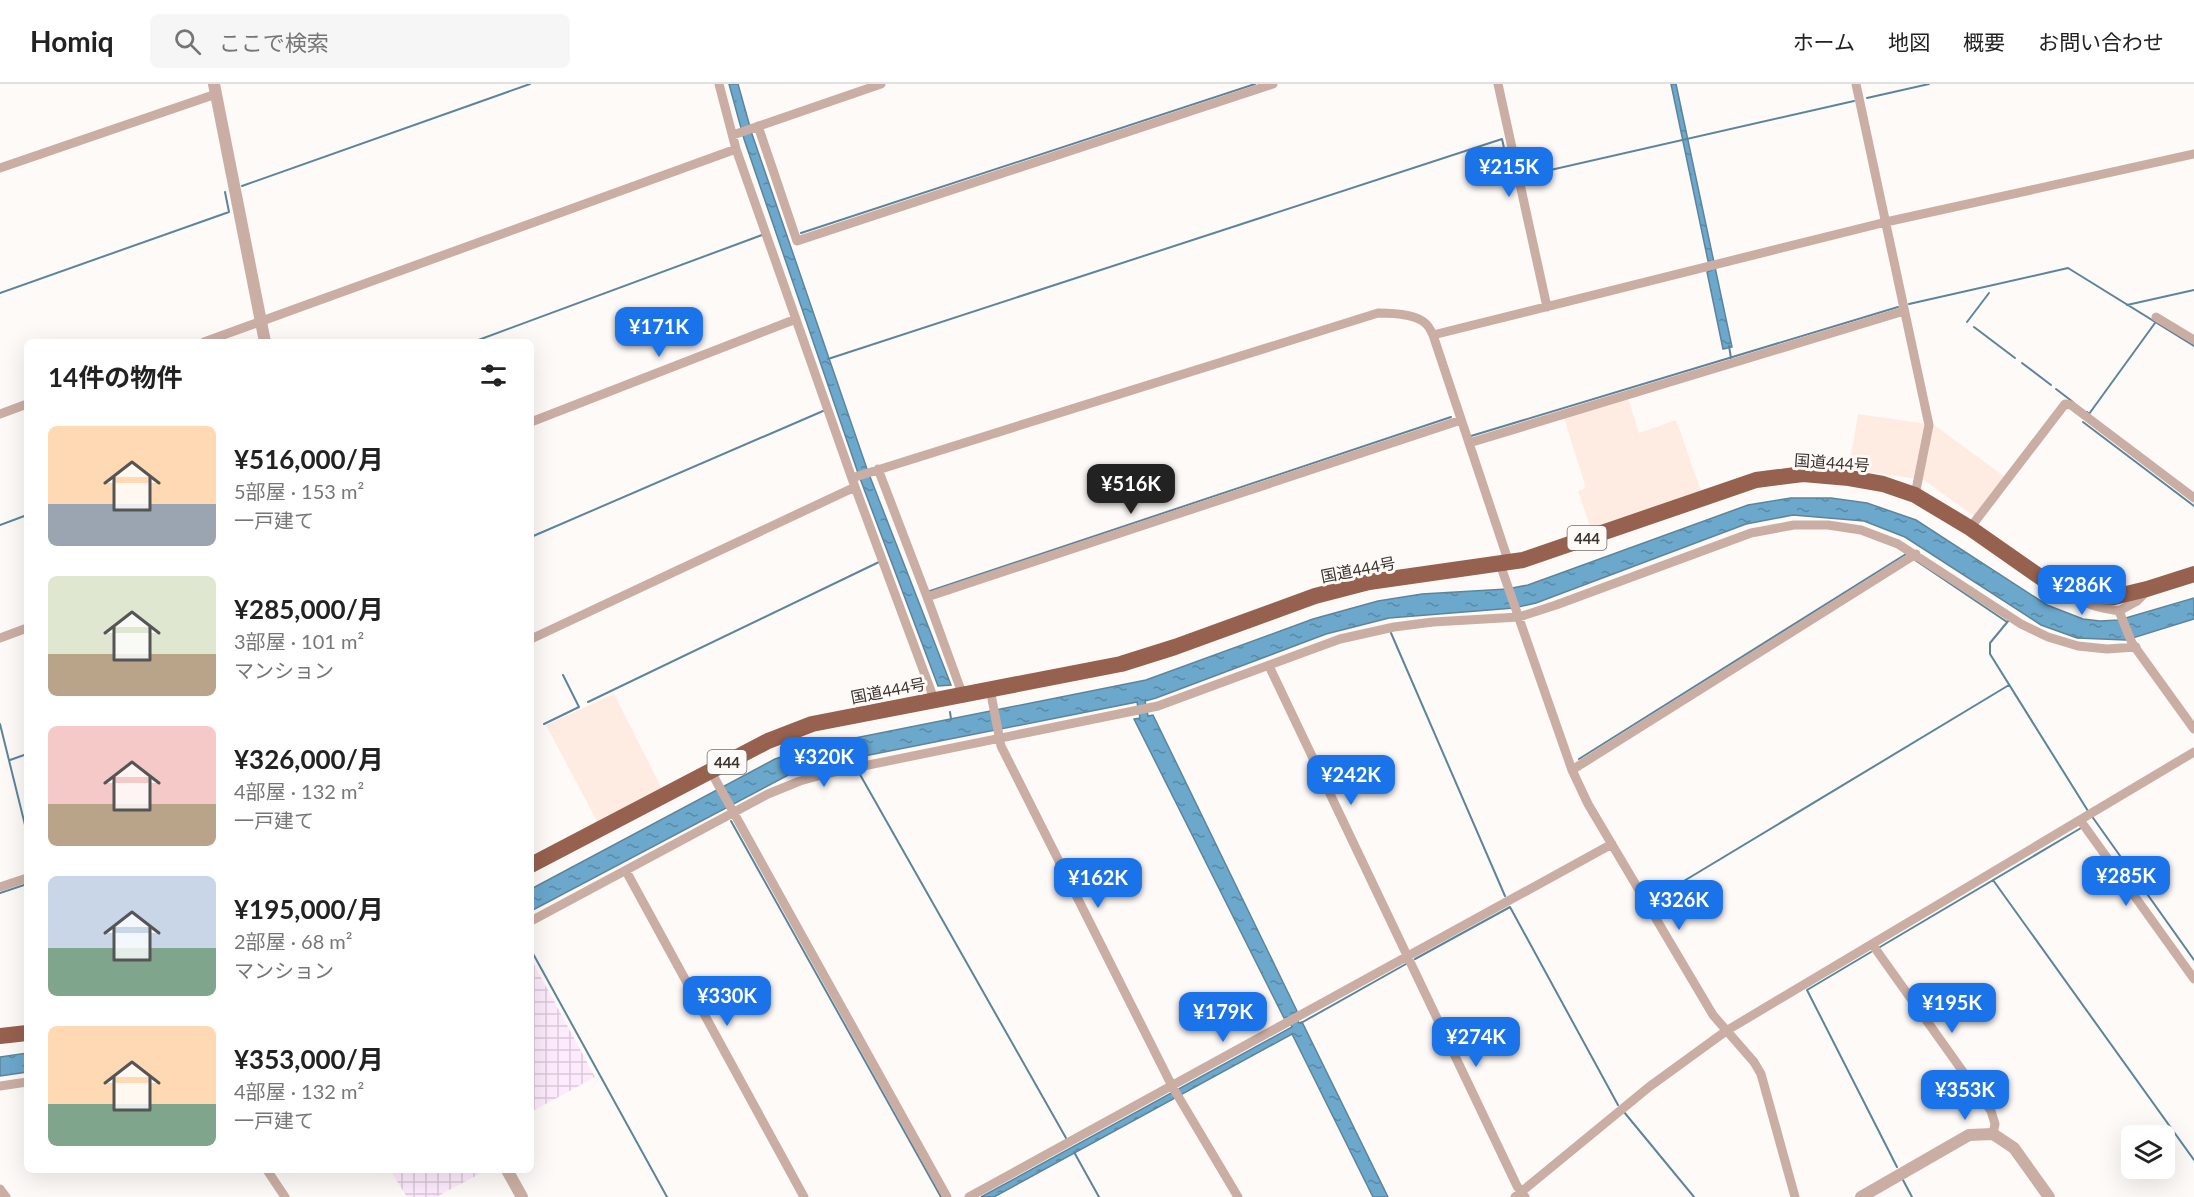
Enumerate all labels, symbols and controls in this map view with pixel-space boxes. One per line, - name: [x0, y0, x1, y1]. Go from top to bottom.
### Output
- search box: [150, 14, 570, 68]
- text: Homiq: [30, 24, 114, 58]
- icon: search: [171, 25, 204, 58]
- text: ここで検索: [219, 29, 329, 56]
- text: ホーム: [1793, 29, 1855, 54]
- text: 地図: [1888, 29, 1930, 54]
- text: 概要: [1963, 29, 2005, 54]
- text: お問い合わせ: [2038, 29, 2164, 54]
- pin: ¥215K: [1467, 147, 1551, 198]
- text: ¥215K: [1479, 154, 1539, 178]
- pin: ¥171K: [617, 307, 701, 358]
- text: ¥171K: [629, 314, 689, 338]
- icon: filters: [477, 359, 510, 392]
- text: 14件の物件: [48, 361, 182, 393]
- text: ¥516,000/月: [234, 443, 384, 475]
- icon: home: [96, 450, 168, 522]
- street label: 国道444号: [1794, 450, 1870, 474]
- pin: ¥516K: [1089, 464, 1173, 515]
- text: ¥516K: [1101, 471, 1161, 495]
- text: 5部屋 · 153 m²: [234, 479, 364, 503]
- text: 一戸建て: [234, 508, 314, 532]
- road number: 444: [1568, 526, 1606, 550]
- street label: 国道444号: [1319, 552, 1397, 586]
- pin: ¥286K: [2040, 565, 2124, 616]
- text: ¥286K: [2052, 572, 2112, 596]
- text: ¥285,000/月: [234, 593, 384, 625]
- icon: home: [96, 600, 168, 672]
- text: 3部屋 · 101 m²: [234, 629, 364, 653]
- text: マンション: [234, 658, 334, 682]
- street label: 国道444号: [849, 673, 927, 707]
- pin: ¥320K: [782, 737, 866, 788]
- text: ¥326,000/月: [234, 743, 384, 775]
- text: ¥320K: [794, 744, 854, 768]
- icon: home: [96, 750, 168, 822]
- road number: 444: [708, 750, 746, 774]
- pin: ¥242K: [1309, 755, 1393, 806]
- text: ¥242K: [1321, 762, 1381, 786]
- text: 4部屋 · 132 m²: [234, 779, 364, 803]
- text: 一戸建て: [234, 808, 314, 832]
- pin: ¥285K: [2084, 856, 2168, 907]
- pin: ¥162K: [1056, 858, 1140, 909]
- text: ¥285K: [2096, 863, 2156, 887]
- text: ¥162K: [1068, 865, 1128, 889]
- pin: ¥326K: [1637, 880, 1721, 931]
- text: ¥326K: [1649, 887, 1709, 911]
- text: ¥195,000/月: [234, 893, 384, 925]
- icon: home: [96, 900, 168, 972]
- text: 2部屋 · 68 m²: [234, 929, 353, 953]
- text: マンション: [234, 958, 334, 982]
- pin: ¥330K: [685, 976, 769, 1027]
- text: ¥330K: [697, 983, 757, 1007]
- pin: ¥195K: [1910, 983, 1994, 1034]
- text: ¥195K: [1922, 990, 1982, 1014]
- pin: ¥179K: [1181, 992, 1265, 1043]
- text: ¥179K: [1193, 999, 1253, 1023]
- pin: ¥274K: [1434, 1017, 1518, 1068]
- text: ¥274K: [1446, 1024, 1506, 1048]
- text: ¥353,000/月: [234, 1043, 384, 1075]
- icon: home: [96, 1050, 168, 1122]
- pin: ¥353K: [1923, 1070, 2007, 1121]
- text: ¥353K: [1935, 1077, 1995, 1101]
- text: 4部屋 · 132 m²: [234, 1079, 364, 1103]
- text: 一戸建て: [234, 1108, 314, 1132]
- map controls: [2121, 1125, 2175, 1179]
- button: layers: [2121, 1125, 2175, 1179]

